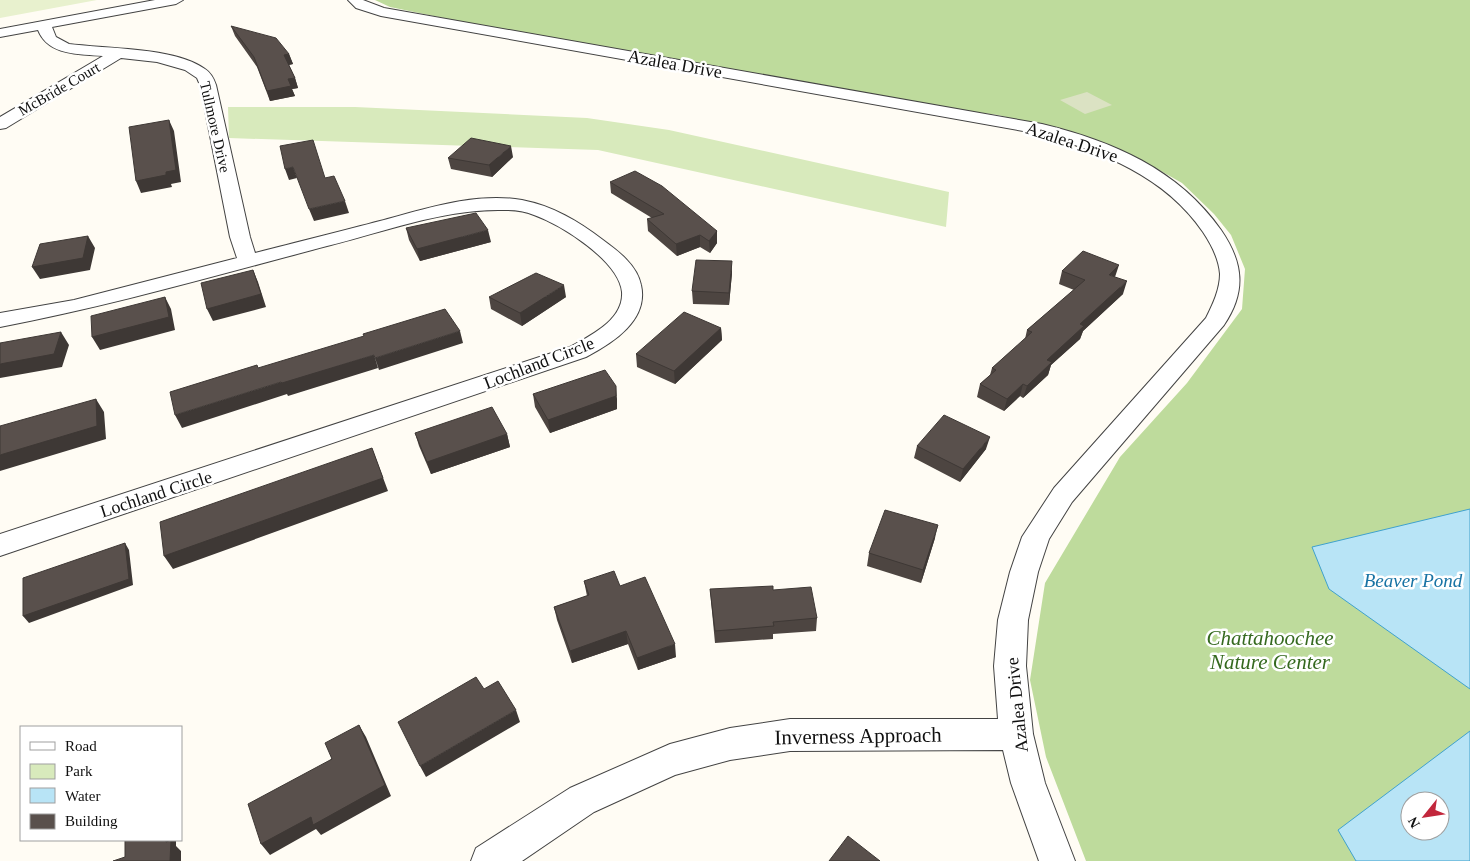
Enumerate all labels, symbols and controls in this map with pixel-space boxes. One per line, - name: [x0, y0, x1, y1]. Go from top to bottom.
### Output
- street label: Azalea Drive: [626, 46, 724, 82]
- street label: McBride Court: [15, 59, 103, 119]
- street label: Tullmore Drive: [197, 80, 233, 175]
- street label: Azalea Drive: [1024, 118, 1120, 166]
- street label: Lochland Circle: [481, 333, 597, 393]
- street label: Lochland Circle: [98, 466, 214, 522]
- water label: Beaver Pond: [1364, 570, 1463, 591]
- park label: Chattahoochee Nature Center: [1206, 626, 1334, 674]
- street label: Azalea Drive: [1002, 656, 1032, 754]
- street label: Inverness Approach: [774, 723, 942, 749]
- legend: [20, 726, 182, 841]
- text: Road: [65, 738, 97, 754]
- text: Park: [65, 763, 93, 779]
- text: Water: [65, 788, 100, 804]
- north arrow: [1400, 791, 1450, 841]
- text: Building: [65, 813, 118, 829]
- text: N: [1405, 814, 1423, 830]

